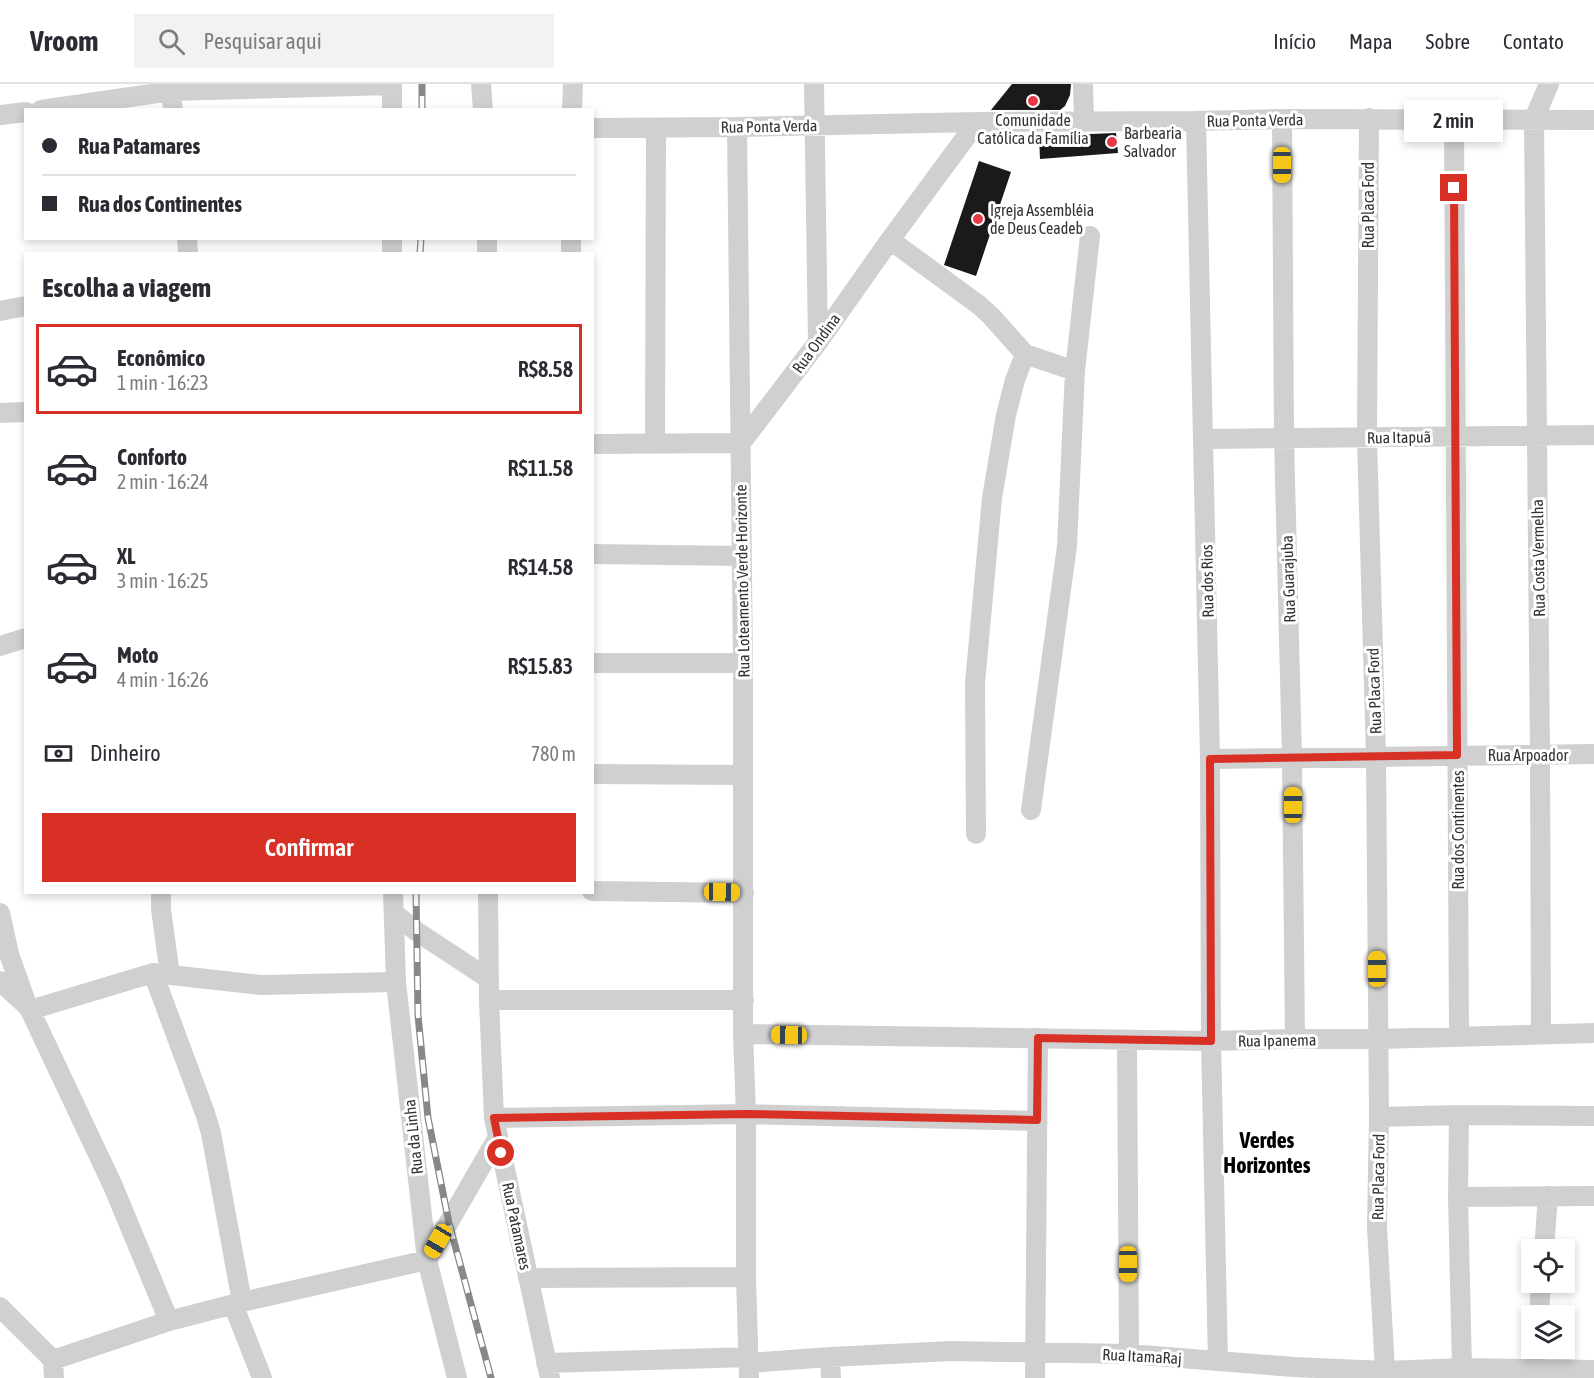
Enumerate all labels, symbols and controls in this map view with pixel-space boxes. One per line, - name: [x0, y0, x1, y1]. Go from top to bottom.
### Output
- search box: [134, 14, 554, 68]
- text: Vroom: [30, 25, 98, 57]
- icon: search: [155, 25, 188, 58]
- text: Pesquisar aqui: [203, 28, 322, 54]
- text: Início: [1273, 29, 1316, 53]
- text: Mapa: [1349, 29, 1393, 53]
- text: Sobre: [1426, 29, 1470, 53]
- text: Contato: [1503, 29, 1564, 53]
- marker: Comunidade Católica da Família: [1026, 94, 1040, 108]
- callout: 2 min: [1404, 101, 1504, 143]
- text: 2 min: [1433, 109, 1474, 132]
- street label: Rua Ponta Verda: [1206, 110, 1304, 130]
- place label: Comunidade Católica da Família: [977, 111, 1089, 147]
- street label: Rua Ponta Verda: [720, 116, 818, 136]
- place label: Barbearia Salvador: [1124, 124, 1182, 160]
- text: Rua Patamares: [78, 133, 200, 159]
- marker: Barbearia Salvador: [1105, 135, 1119, 149]
- car: [1273, 147, 1291, 183]
- street label: Rua Placa Ford: [1359, 162, 1377, 248]
- route end: [1440, 174, 1467, 201]
- text: Rua dos Continentes: [78, 191, 242, 217]
- place label: Igreja Assembléia de Deus Ceadeb: [990, 201, 1094, 237]
- marker: Igreja Assembléia de Deus Ceadeb: [971, 212, 985, 226]
- text: Escolha a viagem: [42, 272, 211, 303]
- street label: Rua Ondina: [788, 310, 844, 376]
- icon: car: [45, 342, 99, 396]
- text: Econômico: [117, 345, 205, 371]
- text: R$8.58: [518, 356, 573, 382]
- text: 1 min · 16:23: [117, 371, 209, 394]
- street label: Rua Itapuã: [1367, 427, 1431, 448]
- icon: car: [45, 441, 99, 495]
- text: Conforto: [117, 444, 187, 470]
- text: R$11.58: [507, 455, 573, 481]
- text: 2 min · 16:24: [117, 470, 209, 493]
- street label: Rua Loteamento Verde Horizonte: [731, 484, 753, 678]
- street label: Rua Costa Vermelha: [1528, 499, 1548, 617]
- street label: Rua Guarajuba: [1277, 535, 1300, 623]
- icon: car: [45, 540, 99, 594]
- text: XL: [117, 543, 135, 569]
- street label: Rua dos Rios: [1197, 544, 1217, 618]
- text: R$14.58: [507, 554, 573, 580]
- text: 3 min · 16:25: [117, 569, 209, 592]
- icon: car: [45, 639, 99, 693]
- text: Moto: [117, 642, 159, 668]
- street label: Rua Placa Ford: [1363, 648, 1385, 734]
- text: R$15.83: [507, 653, 573, 679]
- text: 4 min · 16:26: [117, 668, 209, 691]
- icon: cash: [42, 737, 75, 770]
- text: Dinheiro: [90, 740, 161, 766]
- text: 780 m: [531, 742, 576, 765]
- street label: Rua Arpoador: [1488, 746, 1568, 765]
- street label: Rua dos Continentes: [1449, 770, 1467, 890]
- car: [1284, 787, 1302, 823]
- button: Confirmar: [42, 813, 576, 882]
- car: [704, 883, 740, 901]
- car: [1368, 951, 1386, 987]
- car: [771, 1026, 807, 1044]
- street label: Rua Ipanema: [1238, 1030, 1316, 1051]
- street label: Rua da Linha: [400, 1099, 426, 1175]
- district label: Verdes Horizontes: [1223, 1127, 1311, 1178]
- street label: Rua Placa Ford: [1368, 1134, 1388, 1220]
- route start: [487, 1139, 514, 1166]
- street label: Rua Patamares: [499, 1181, 535, 1272]
- car: [421, 1221, 455, 1261]
- map controls: [1521, 1239, 1575, 1359]
- button: locate: [1521, 1239, 1575, 1293]
- car: [1119, 1246, 1137, 1282]
- button: layers: [1521, 1305, 1575, 1359]
- street label: Rua ItamaRaj: [1102, 1345, 1182, 1368]

